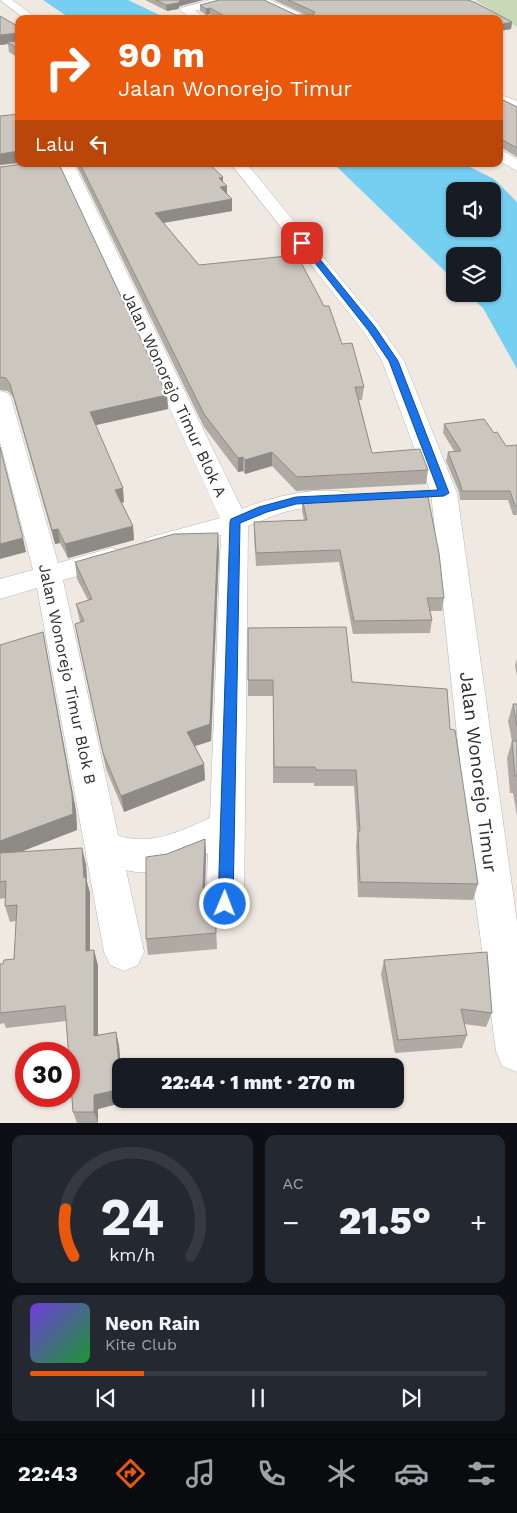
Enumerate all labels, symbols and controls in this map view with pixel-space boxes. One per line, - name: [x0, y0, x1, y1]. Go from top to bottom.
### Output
- text: 90 m: [118, 34, 205, 76]
- icon: right: [35, 35, 100, 100]
- text: Jalan Wonorejo Timur: [118, 76, 352, 101]
- icon: left: [85, 130, 113, 158]
- text: Lalu: [35, 133, 75, 156]
- map controls: [446, 182, 501, 302]
- button: sound: [446, 182, 501, 237]
- pin: [281, 222, 323, 264]
- icon: arrive: [288, 229, 316, 257]
- button: layers: [446, 247, 501, 302]
- street label: Jalan Wonorejo Timur Blok A: [118, 288, 231, 500]
- street label: Jalan Wonorejo Timur Blok B: [35, 562, 100, 786]
- street label: Jalan Wonorejo Timur: [455, 670, 502, 874]
- position arrow: [198, 877, 250, 929]
- speed limit sign: 30: [15, 1042, 80, 1107]
- text: 22:44 · 1 mnt · 270 m: [161, 1071, 355, 1094]
- text: AC: [283, 1174, 304, 1193]
- text: 24: [100, 1187, 164, 1248]
- text: 21.5°: [338, 1199, 431, 1243]
- text: −: [283, 1206, 299, 1239]
- text: +: [470, 1206, 487, 1239]
- text: km/h: [109, 1244, 155, 1265]
- text: Neon Rain: [105, 1312, 200, 1335]
- text: Kite Club: [105, 1335, 177, 1354]
- icon: previous: [92, 1384, 120, 1412]
- icon: pause: [244, 1384, 272, 1412]
- icon: next: [397, 1384, 425, 1412]
- icon: directions: [113, 1456, 148, 1491]
- icon: music: [183, 1456, 218, 1491]
- icon: phone: [254, 1456, 289, 1491]
- icon: climate: [324, 1456, 359, 1491]
- icon: car: [394, 1456, 429, 1491]
- icon: filters: [464, 1456, 499, 1491]
- text: 22:43: [18, 1461, 78, 1486]

